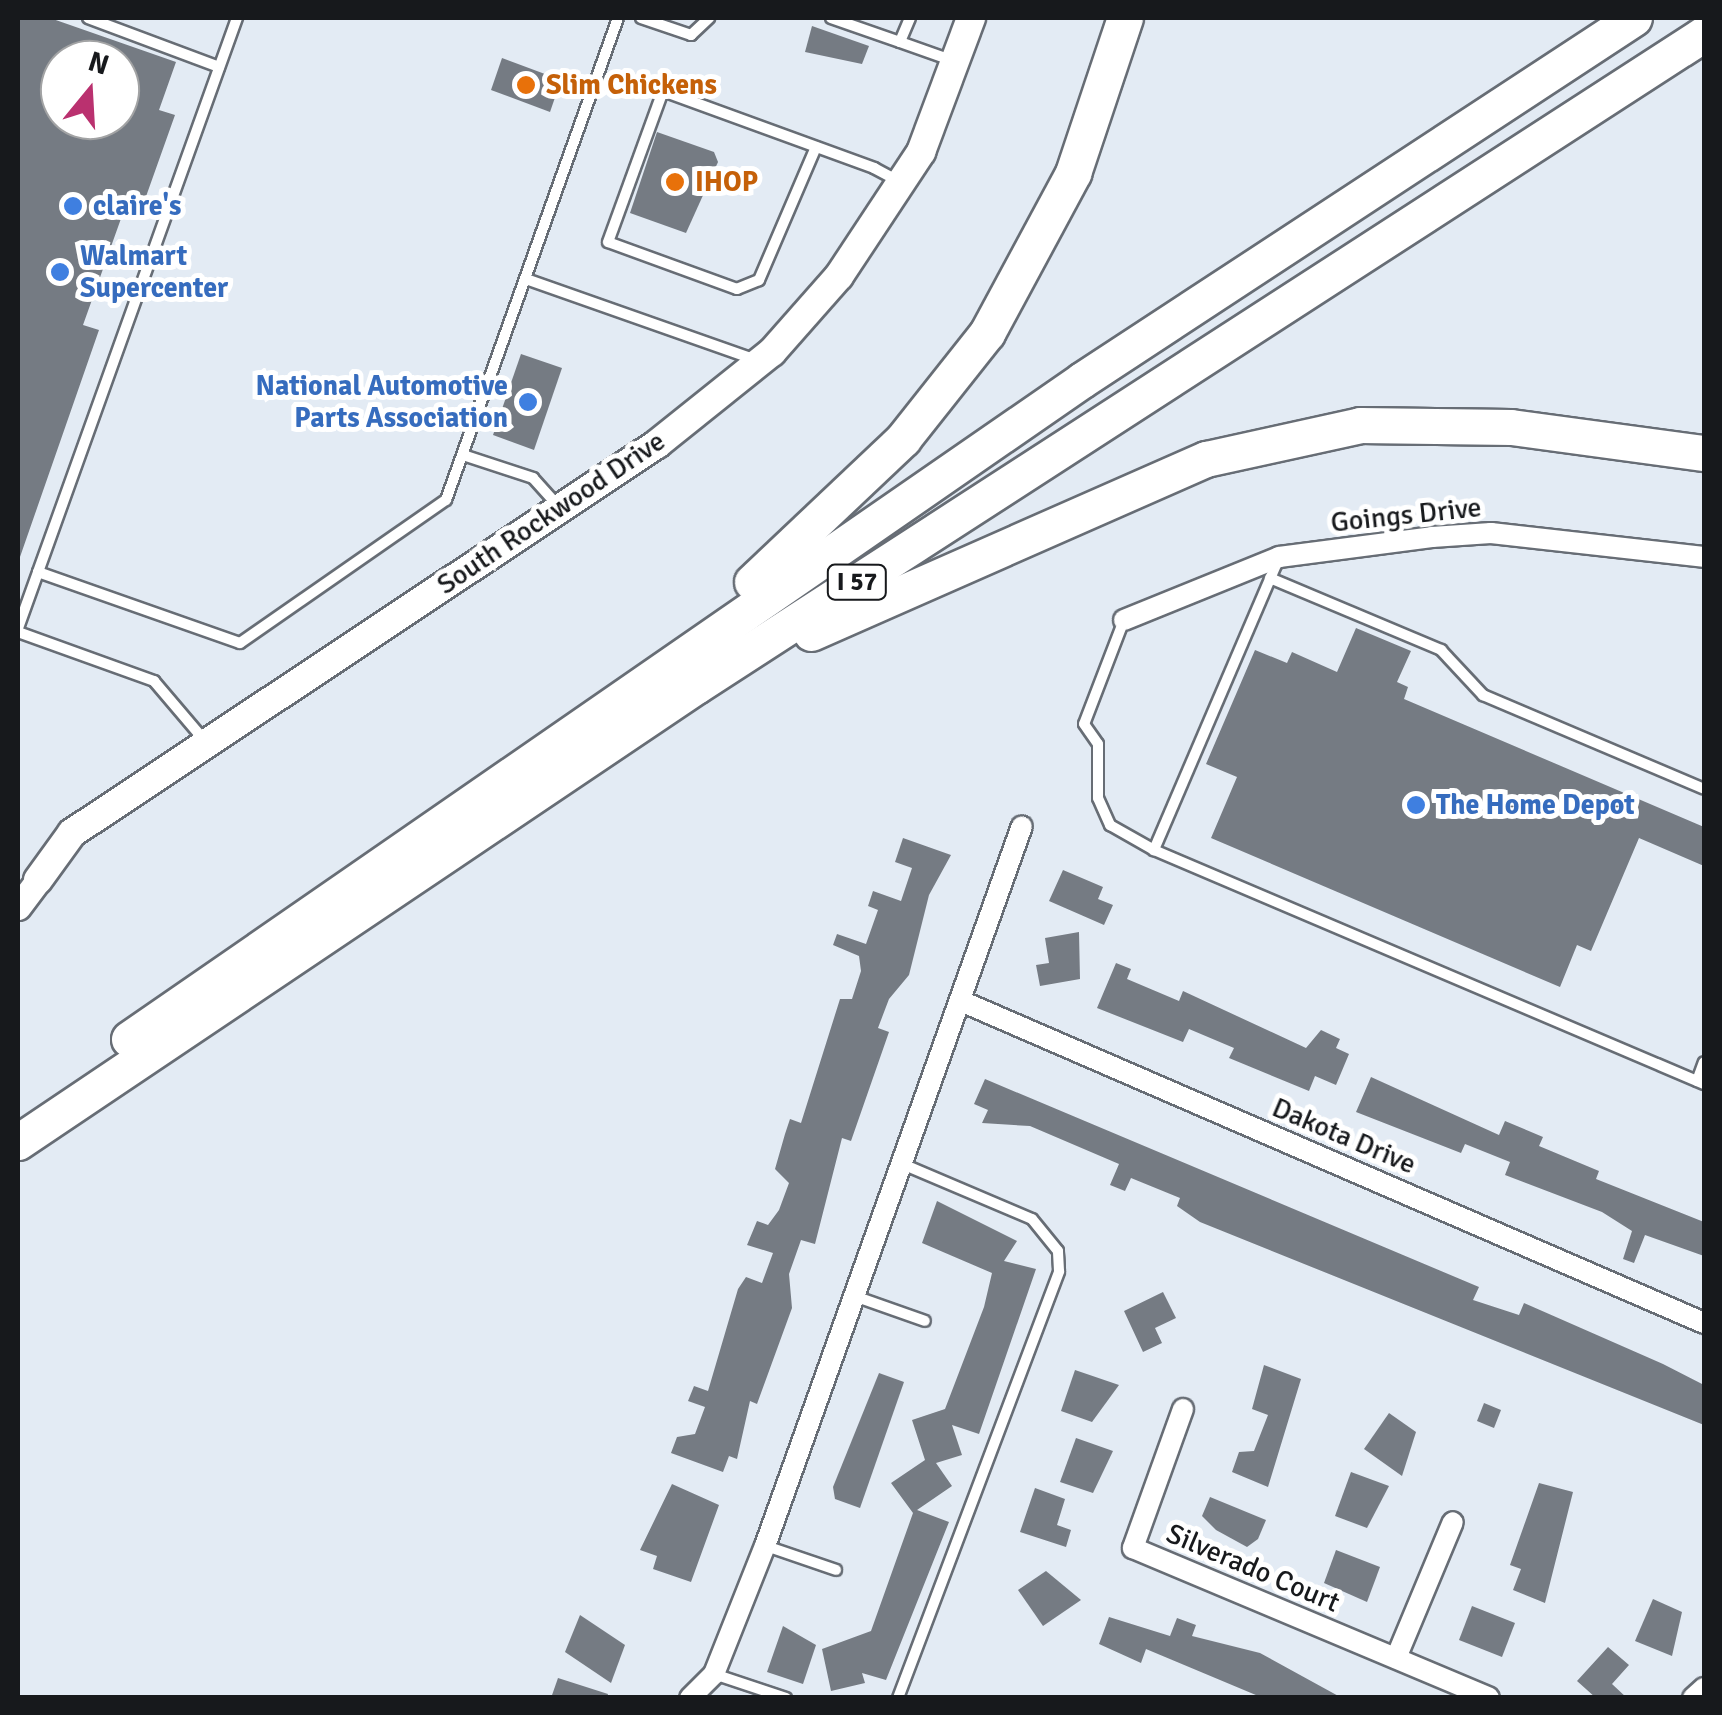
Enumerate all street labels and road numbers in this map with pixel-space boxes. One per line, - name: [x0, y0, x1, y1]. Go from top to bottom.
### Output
- street label: South Rockwood Drive: [431, 424, 671, 602]
- street label: Goings Drive: [1329, 490, 1483, 540]
- road number: I 57: [824, 562, 890, 602]
- street label: Dakota Drive: [1267, 1091, 1421, 1181]
- street label: Silverado Court: [1162, 1516, 1344, 1620]

